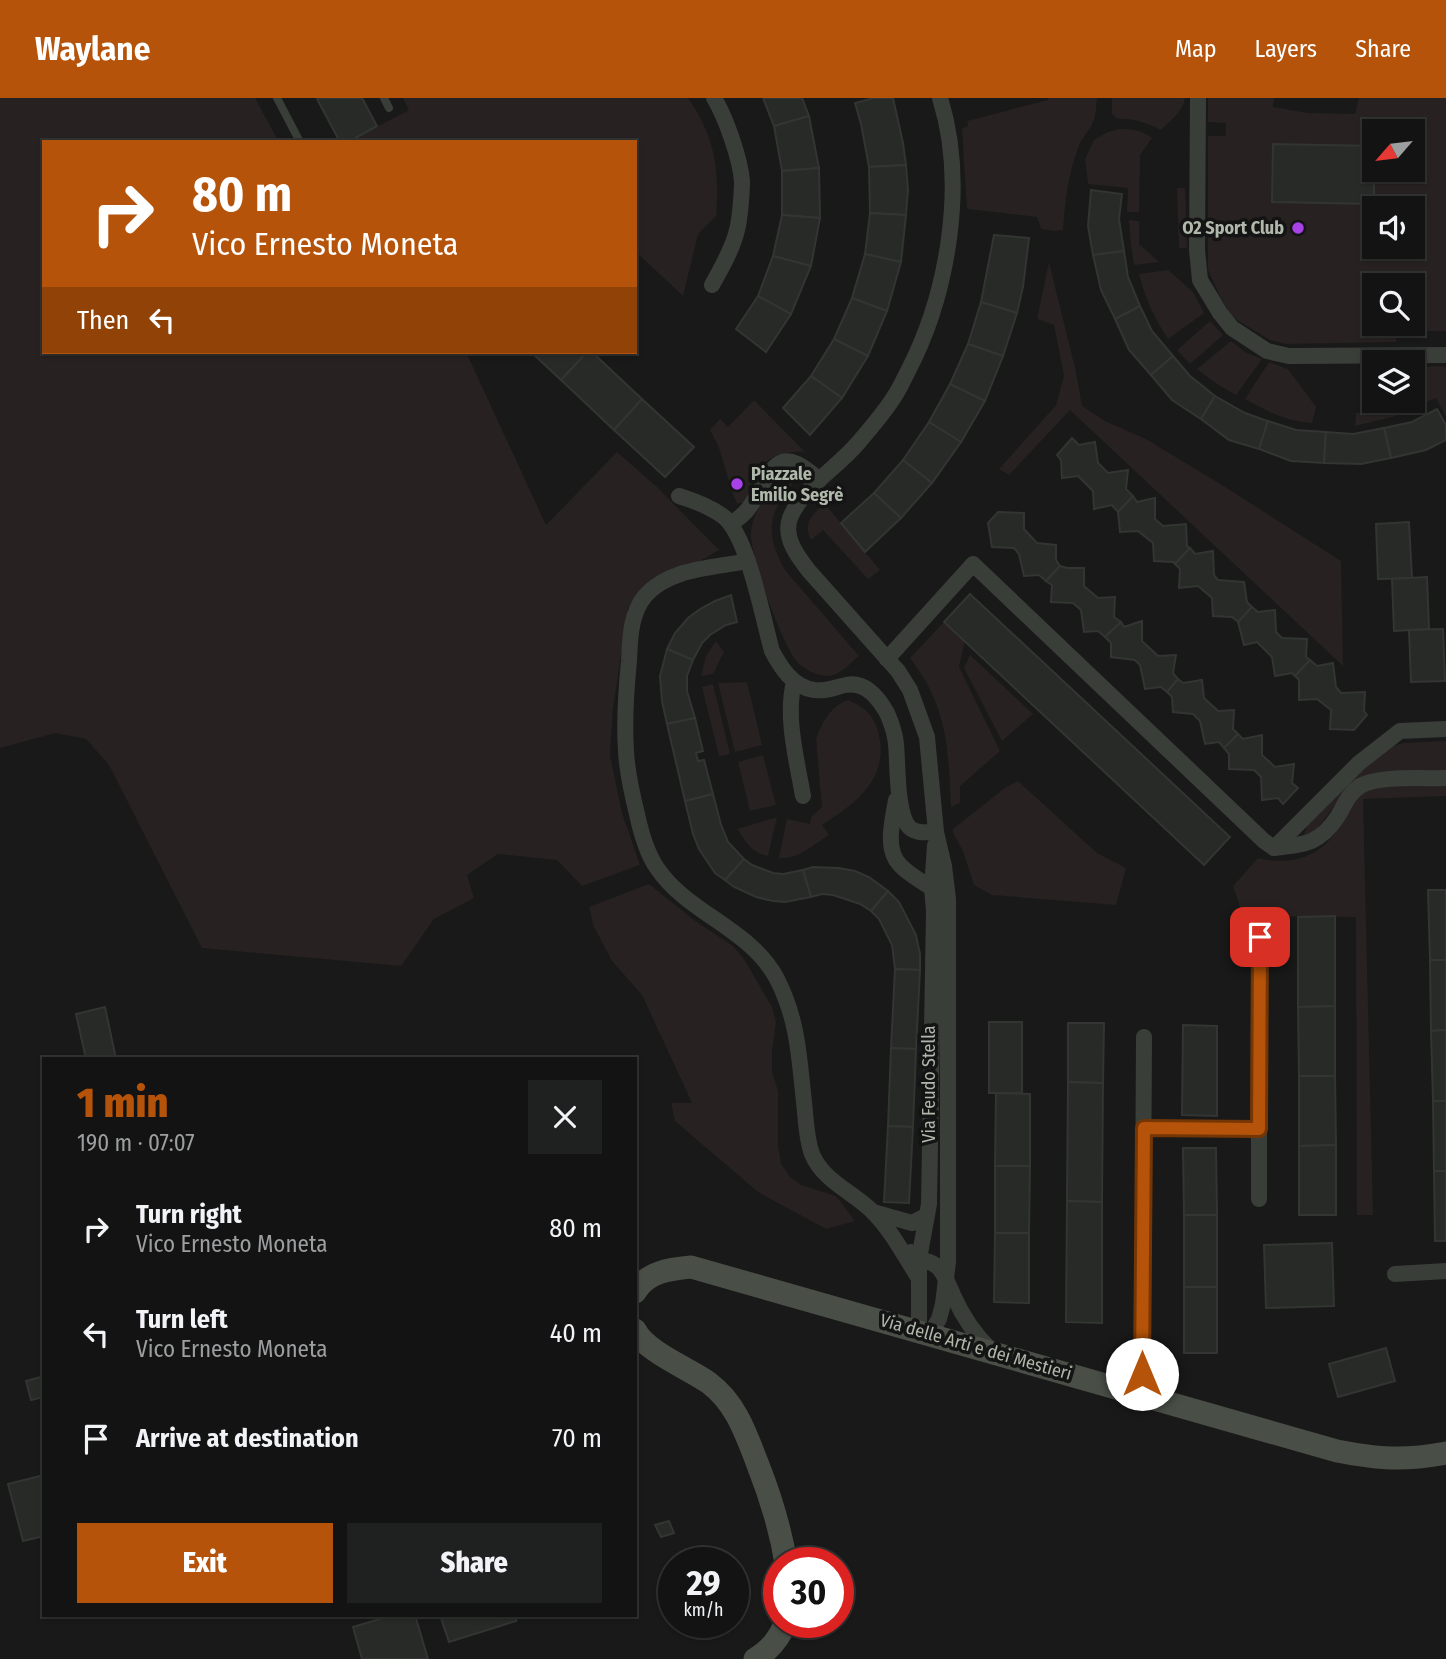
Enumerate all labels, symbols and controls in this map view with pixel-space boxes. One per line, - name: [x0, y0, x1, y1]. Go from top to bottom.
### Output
- text: Waylane: [35, 29, 150, 69]
- text: Map: [1175, 35, 1217, 63]
- text: Layers: [1255, 35, 1317, 63]
- text: Share: [1355, 35, 1411, 63]
- north arrow: [1362, 119, 1424, 182]
- map controls: [1362, 119, 1425, 413]
- text: 80 m: [192, 165, 292, 224]
- icon: right: [77, 168, 168, 259]
- button: sound: [1362, 196, 1425, 259]
- place label: O2 Sport Club: [1182, 217, 1284, 239]
- marker: O2 Sport Club: [1290, 220, 1306, 236]
- text: Vico Ernesto Moneta: [192, 225, 459, 263]
- button: search: [1362, 273, 1425, 336]
- icon: left: [143, 301, 181, 339]
- text: Then: [77, 305, 129, 336]
- button: layers: [1362, 350, 1425, 413]
- place label: Piazzale Emilio Segrè: [751, 463, 843, 506]
- marker: Piazzale Emilio Segrè: [729, 476, 745, 492]
- pin: [1230, 907, 1290, 967]
- icon: arrive: [1241, 918, 1279, 956]
- street label: Via Feudo Stella: [918, 1025, 940, 1143]
- text: 1 min: [77, 1078, 168, 1128]
- button: close: [528, 1080, 602, 1154]
- text: 190 m · 07:07: [77, 1129, 195, 1157]
- text: Turn right: [136, 1199, 242, 1230]
- icon: right: [77, 1210, 115, 1248]
- text: 80 m: [549, 1213, 602, 1244]
- text: Vico Ernesto Moneta: [136, 1230, 328, 1258]
- text: Turn left: [136, 1304, 228, 1335]
- street label: Via delle Arti e dei Mestieri: [878, 1309, 1074, 1385]
- icon: left: [77, 1315, 115, 1353]
- text: 40 m: [550, 1318, 602, 1349]
- text: Vico Ernesto Moneta: [136, 1335, 328, 1363]
- position arrow: [1105, 1337, 1179, 1411]
- icon: arrive: [77, 1420, 115, 1458]
- text: Arrive at destination: [136, 1423, 359, 1454]
- text: 70 m: [552, 1423, 602, 1454]
- button: Exit: [77, 1523, 333, 1603]
- button: Share: [347, 1523, 602, 1603]
- speed limit sign: 30: [763, 1547, 854, 1638]
- text: 29: [686, 1562, 721, 1604]
- text: km/h: [683, 1599, 724, 1621]

